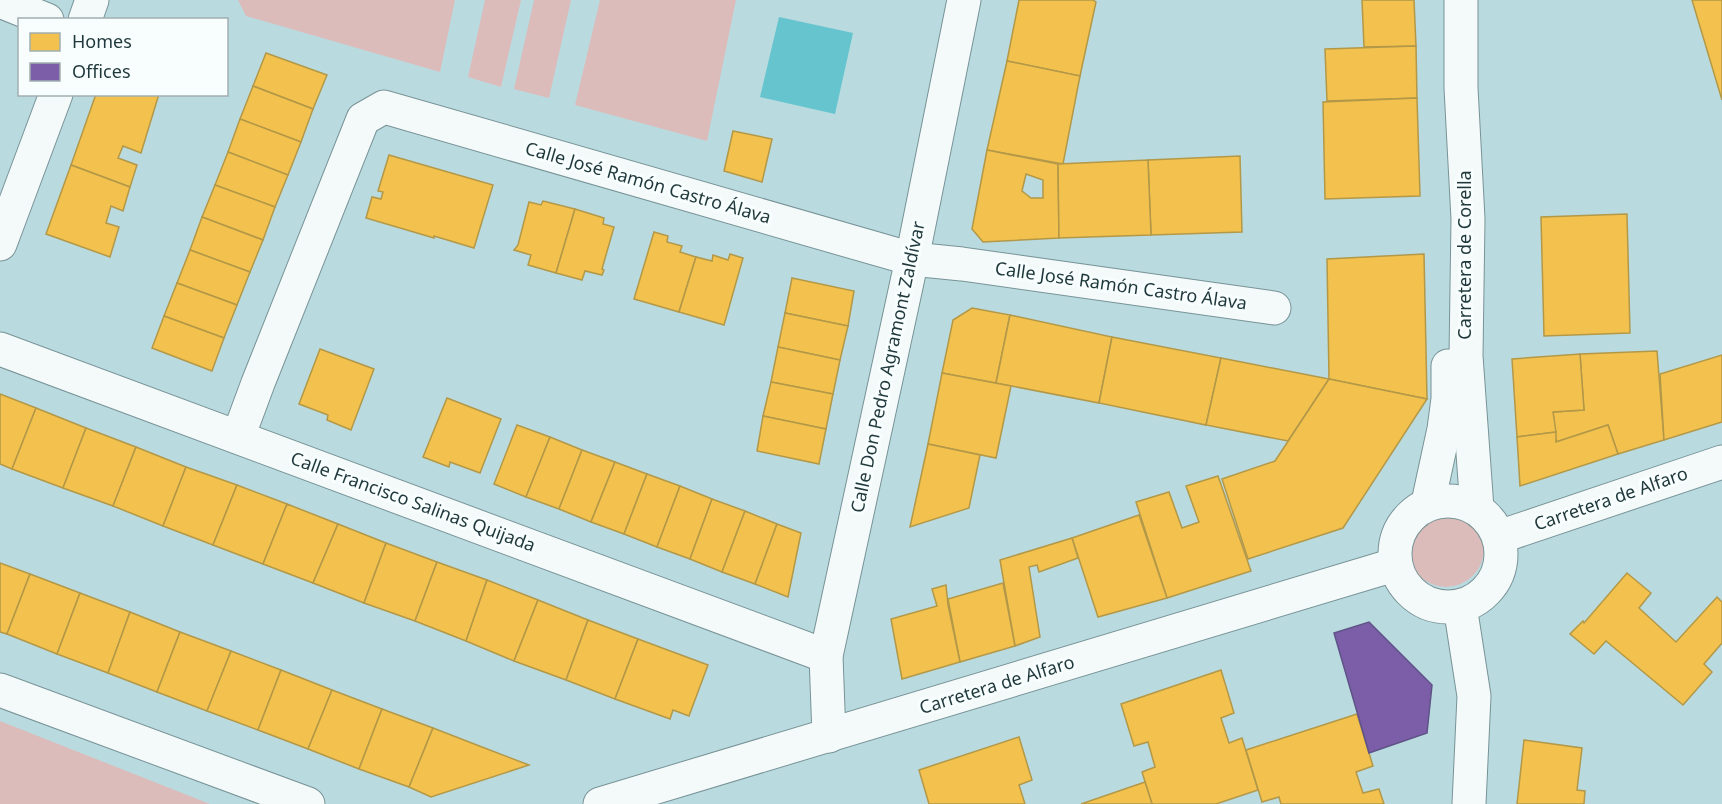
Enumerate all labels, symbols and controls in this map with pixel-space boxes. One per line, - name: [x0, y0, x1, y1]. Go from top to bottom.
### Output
- legend: [18, 18, 228, 96]
- text: Homes: [72, 29, 132, 53]
- text: Offices: [72, 59, 131, 83]
- street label: Calle José Ramón Castro Álava: [523, 135, 774, 229]
- street label: Carretera de Corella: [1452, 170, 1476, 340]
- street label: Calle Don Pedro Agramont Zaldívar: [844, 218, 930, 515]
- street label: Calle José Ramón Castro Álava: [994, 255, 1249, 315]
- street label: Calle Francisco Salinas Quijada: [288, 446, 539, 557]
- street label: Carretera de Alfaro: [1531, 461, 1691, 536]
- street label: Carretera de Alfaro: [916, 649, 1077, 719]

